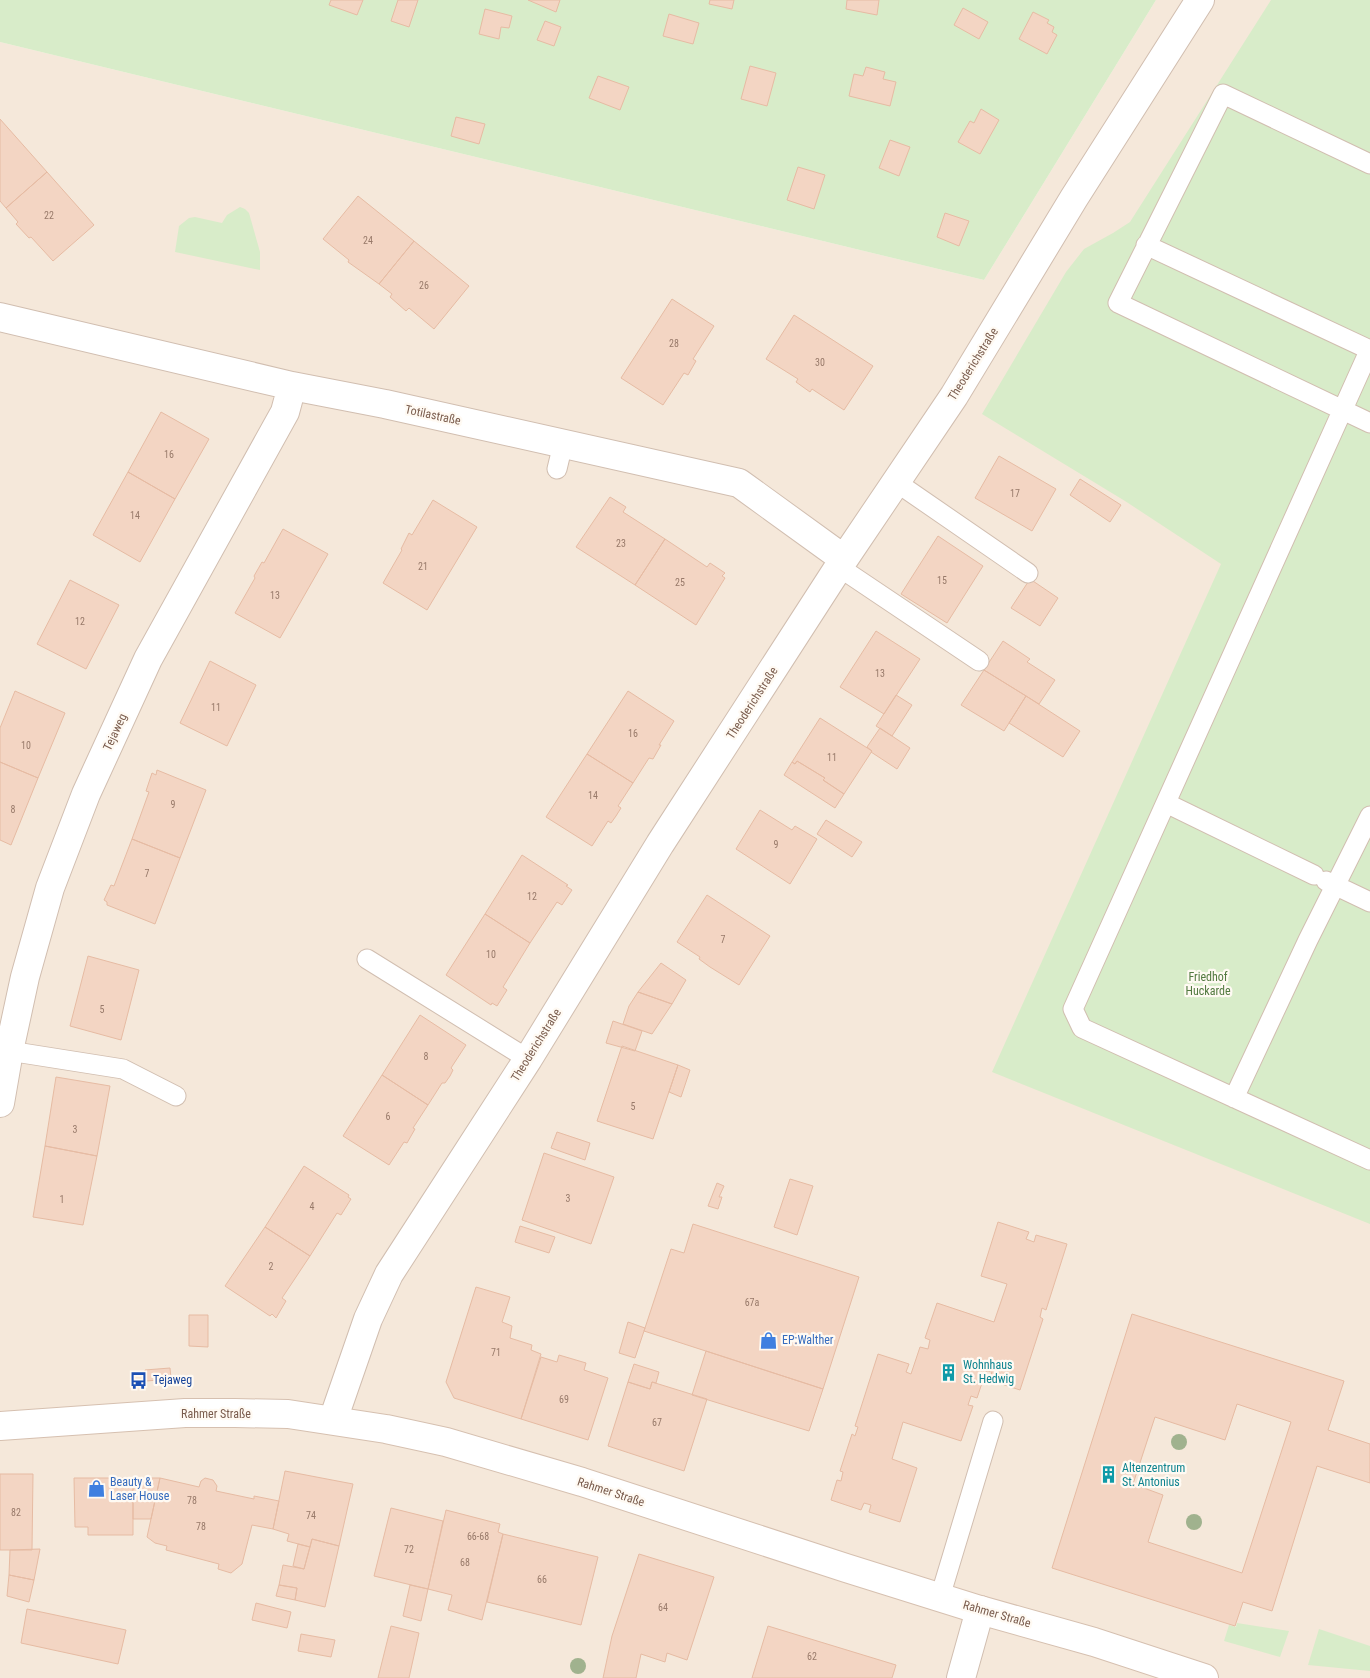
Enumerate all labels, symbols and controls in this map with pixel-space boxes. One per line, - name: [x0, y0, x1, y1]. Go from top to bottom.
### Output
- house number: 22: [44, 210, 54, 221]
- house number: 24: [363, 235, 373, 246]
- house number: 26: [419, 280, 429, 291]
- street label: Theoderichstraße: [945, 325, 1001, 403]
- house number: 28: [669, 338, 679, 349]
- house number: 30: [815, 357, 825, 368]
- street label: Totilastraße: [404, 402, 462, 428]
- house number: 16: [164, 449, 174, 460]
- house number: 17: [1010, 488, 1020, 499]
- house number: 14: [130, 510, 140, 521]
- house number: 23: [616, 538, 626, 549]
- house number: 21: [418, 561, 428, 572]
- house number: 15: [937, 575, 947, 586]
- house number: 25: [675, 577, 685, 588]
- house number: 13: [270, 590, 280, 601]
- house number: 12: [75, 616, 85, 627]
- street label: Theoderichstraße: [723, 664, 781, 742]
- house number: 13: [875, 668, 885, 679]
- house number: 11: [211, 702, 221, 713]
- street label: Tejaweg: [100, 711, 130, 753]
- house number: 16: [628, 728, 638, 739]
- house number: 10: [21, 740, 31, 751]
- house number: 11: [827, 752, 837, 763]
- house number: 14: [588, 790, 598, 801]
- house number: 9: [171, 799, 176, 810]
- house number: 8: [11, 804, 16, 815]
- house number: 9: [774, 839, 779, 850]
- house number: 7: [145, 868, 150, 879]
- house number: 12: [527, 891, 537, 902]
- house number: 7: [721, 934, 726, 945]
- house number: 10: [486, 949, 496, 960]
- park label: Friedhof Huckarde: [1185, 970, 1231, 998]
- house number: 5: [100, 1004, 105, 1015]
- street label: Theoderichstraße: [508, 1006, 564, 1084]
- house number: 8: [424, 1051, 429, 1062]
- house number: 5: [631, 1101, 636, 1112]
- house number: 6: [386, 1111, 391, 1122]
- house number: 3: [73, 1124, 78, 1135]
- house number: 3: [566, 1193, 571, 1204]
- house number: 1: [60, 1194, 64, 1205]
- house number: 4: [310, 1201, 315, 1212]
- house number: 2: [269, 1261, 274, 1272]
- house number: 67a: [745, 1297, 760, 1308]
- shop icon: EP:Walther: [758, 1330, 778, 1350]
- place label: EP:Walther: [782, 1333, 834, 1347]
- house number: 71: [491, 1347, 501, 1358]
- place label: Wohnhaus St. Hedwig: [963, 1358, 1014, 1386]
- building icon: Wohnhaus St. Hedwig: [939, 1362, 959, 1382]
- bus stop icon: Tejaweg: [129, 1370, 149, 1390]
- place label: Tejaweg: [153, 1373, 192, 1387]
- house number: 69: [559, 1394, 569, 1405]
- street label: Rahmer Straße: [181, 1407, 251, 1421]
- house number: 67: [652, 1417, 662, 1428]
- place label: Altenzentrum St. Antonius: [1122, 1461, 1185, 1489]
- building icon: Altenzentrum St. Antonius: [1098, 1465, 1118, 1485]
- place label: Beauty & Laser House: [110, 1475, 170, 1503]
- street label: Rahmer Straße: [576, 1475, 647, 1510]
- shop icon: Beauty & Laser House: [86, 1479, 106, 1499]
- house number: 78: [187, 1495, 197, 1506]
- house number: 82: [11, 1507, 21, 1518]
- house number: 74: [306, 1510, 316, 1521]
- house number: 78: [196, 1521, 206, 1532]
- house number: 66-68: [467, 1531, 489, 1542]
- house number: 72: [404, 1544, 414, 1555]
- house number: 68: [460, 1557, 470, 1568]
- house number: 66: [537, 1574, 547, 1585]
- street label: Rahmer Straße: [962, 1598, 1033, 1630]
- house number: 64: [658, 1602, 668, 1613]
- house number: 62: [807, 1651, 817, 1662]

